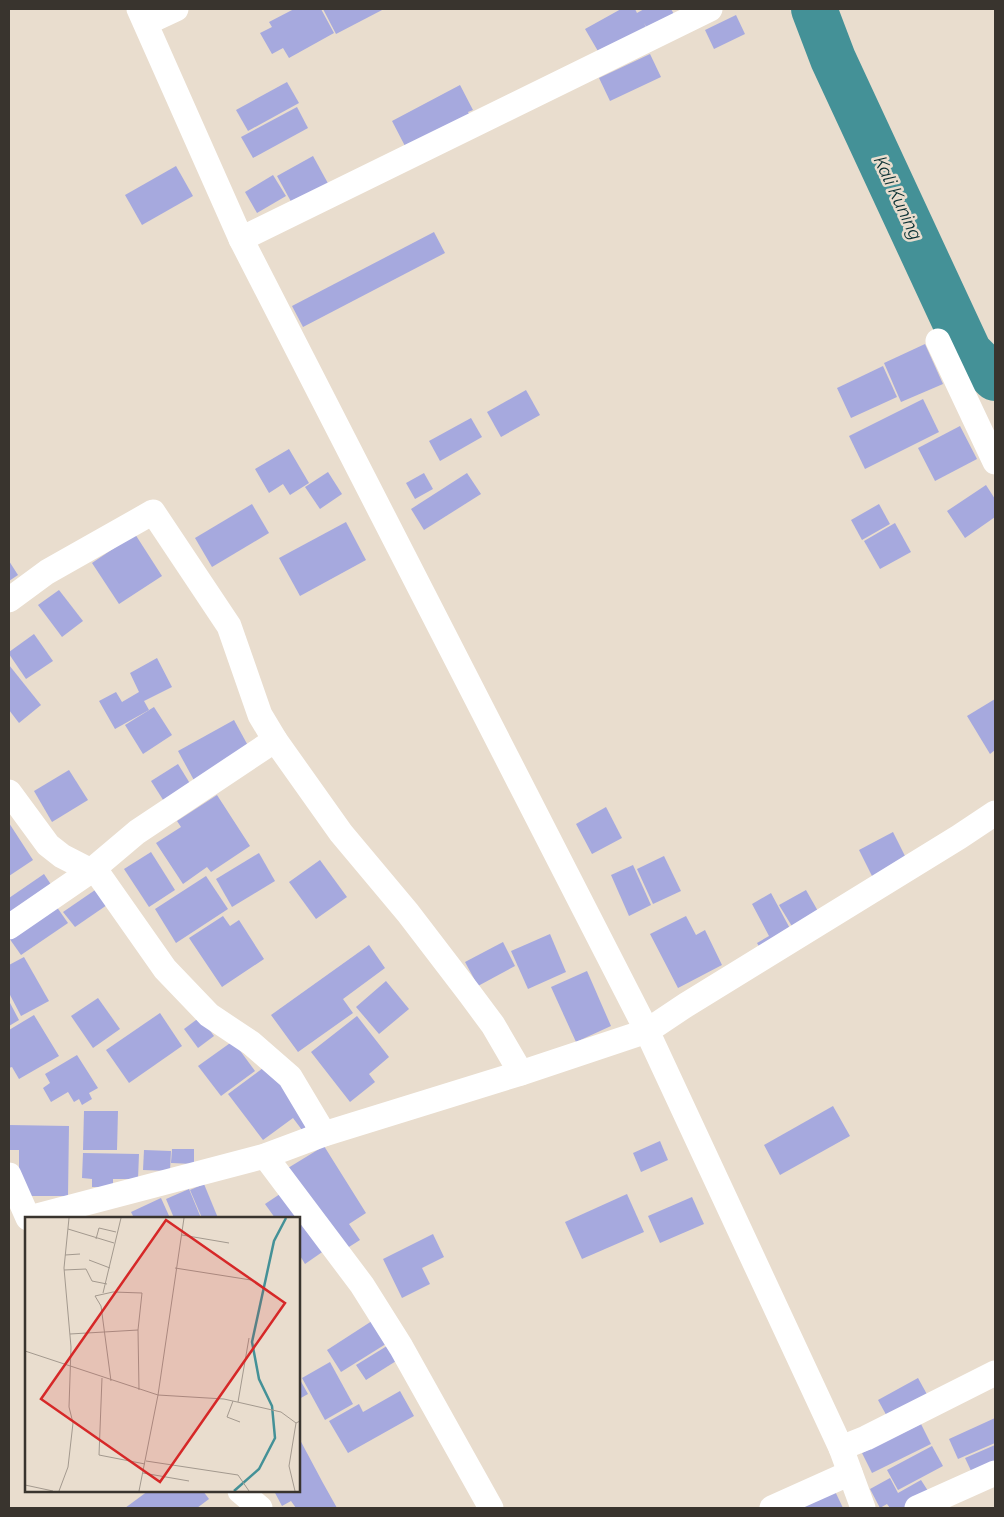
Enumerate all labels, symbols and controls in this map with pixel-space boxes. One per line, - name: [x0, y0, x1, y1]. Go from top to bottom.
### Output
- water label: Kali Kuning: [870, 153, 927, 243]
- inset map: [25, 1217, 300, 1492]

